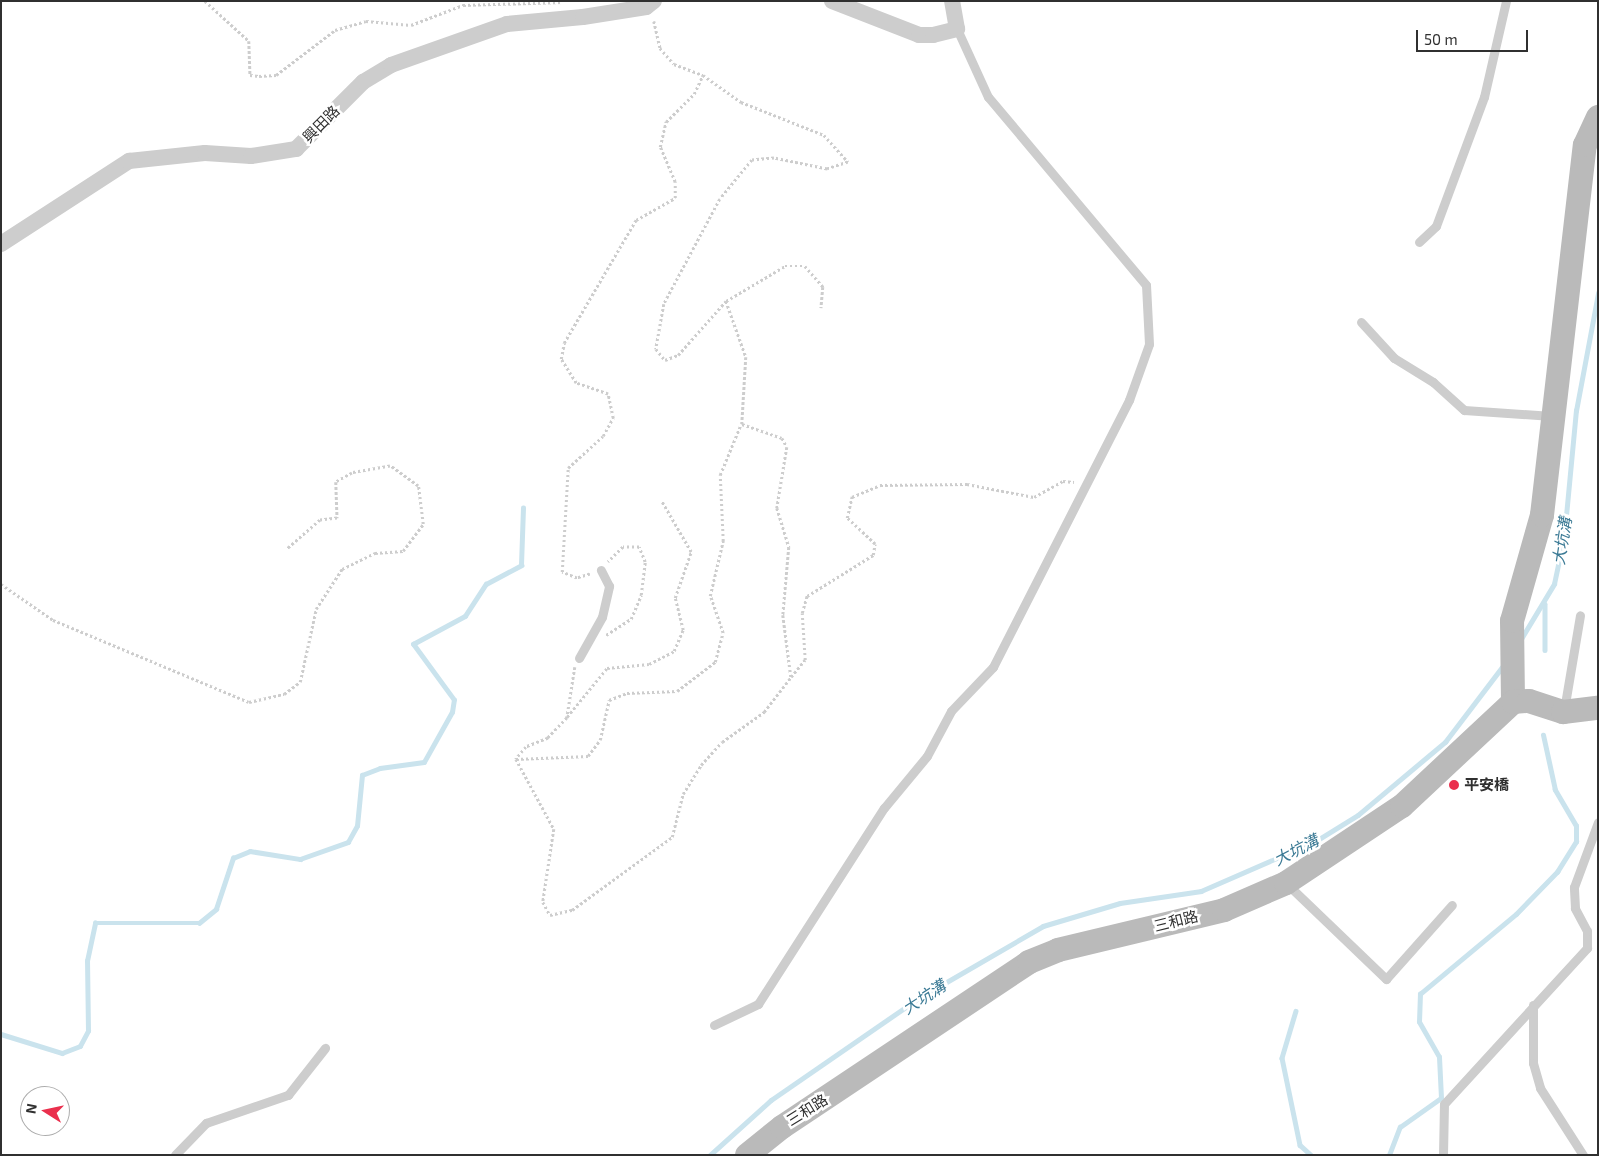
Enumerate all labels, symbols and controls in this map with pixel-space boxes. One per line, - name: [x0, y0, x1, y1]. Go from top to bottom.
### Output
- scale bar: [1419, 20, 1532, 52]
- text: 50 m: [1424, 30, 1458, 48]
- street label: 興田路: [299, 102, 343, 146]
- water label: 大坑溝: [1549, 516, 1575, 566]
- place label: 平安橋: [1464, 776, 1509, 794]
- marker: 平安橋: [1448, 779, 1460, 791]
- water label: 大坑溝: [1270, 831, 1322, 869]
- street label: 三和路: [1152, 907, 1200, 935]
- water label: 大坑溝: [899, 976, 949, 1018]
- north arrow: [20, 1086, 70, 1136]
- street label: 三和路: [783, 1090, 831, 1130]
- text: N: [21, 1102, 40, 1115]

